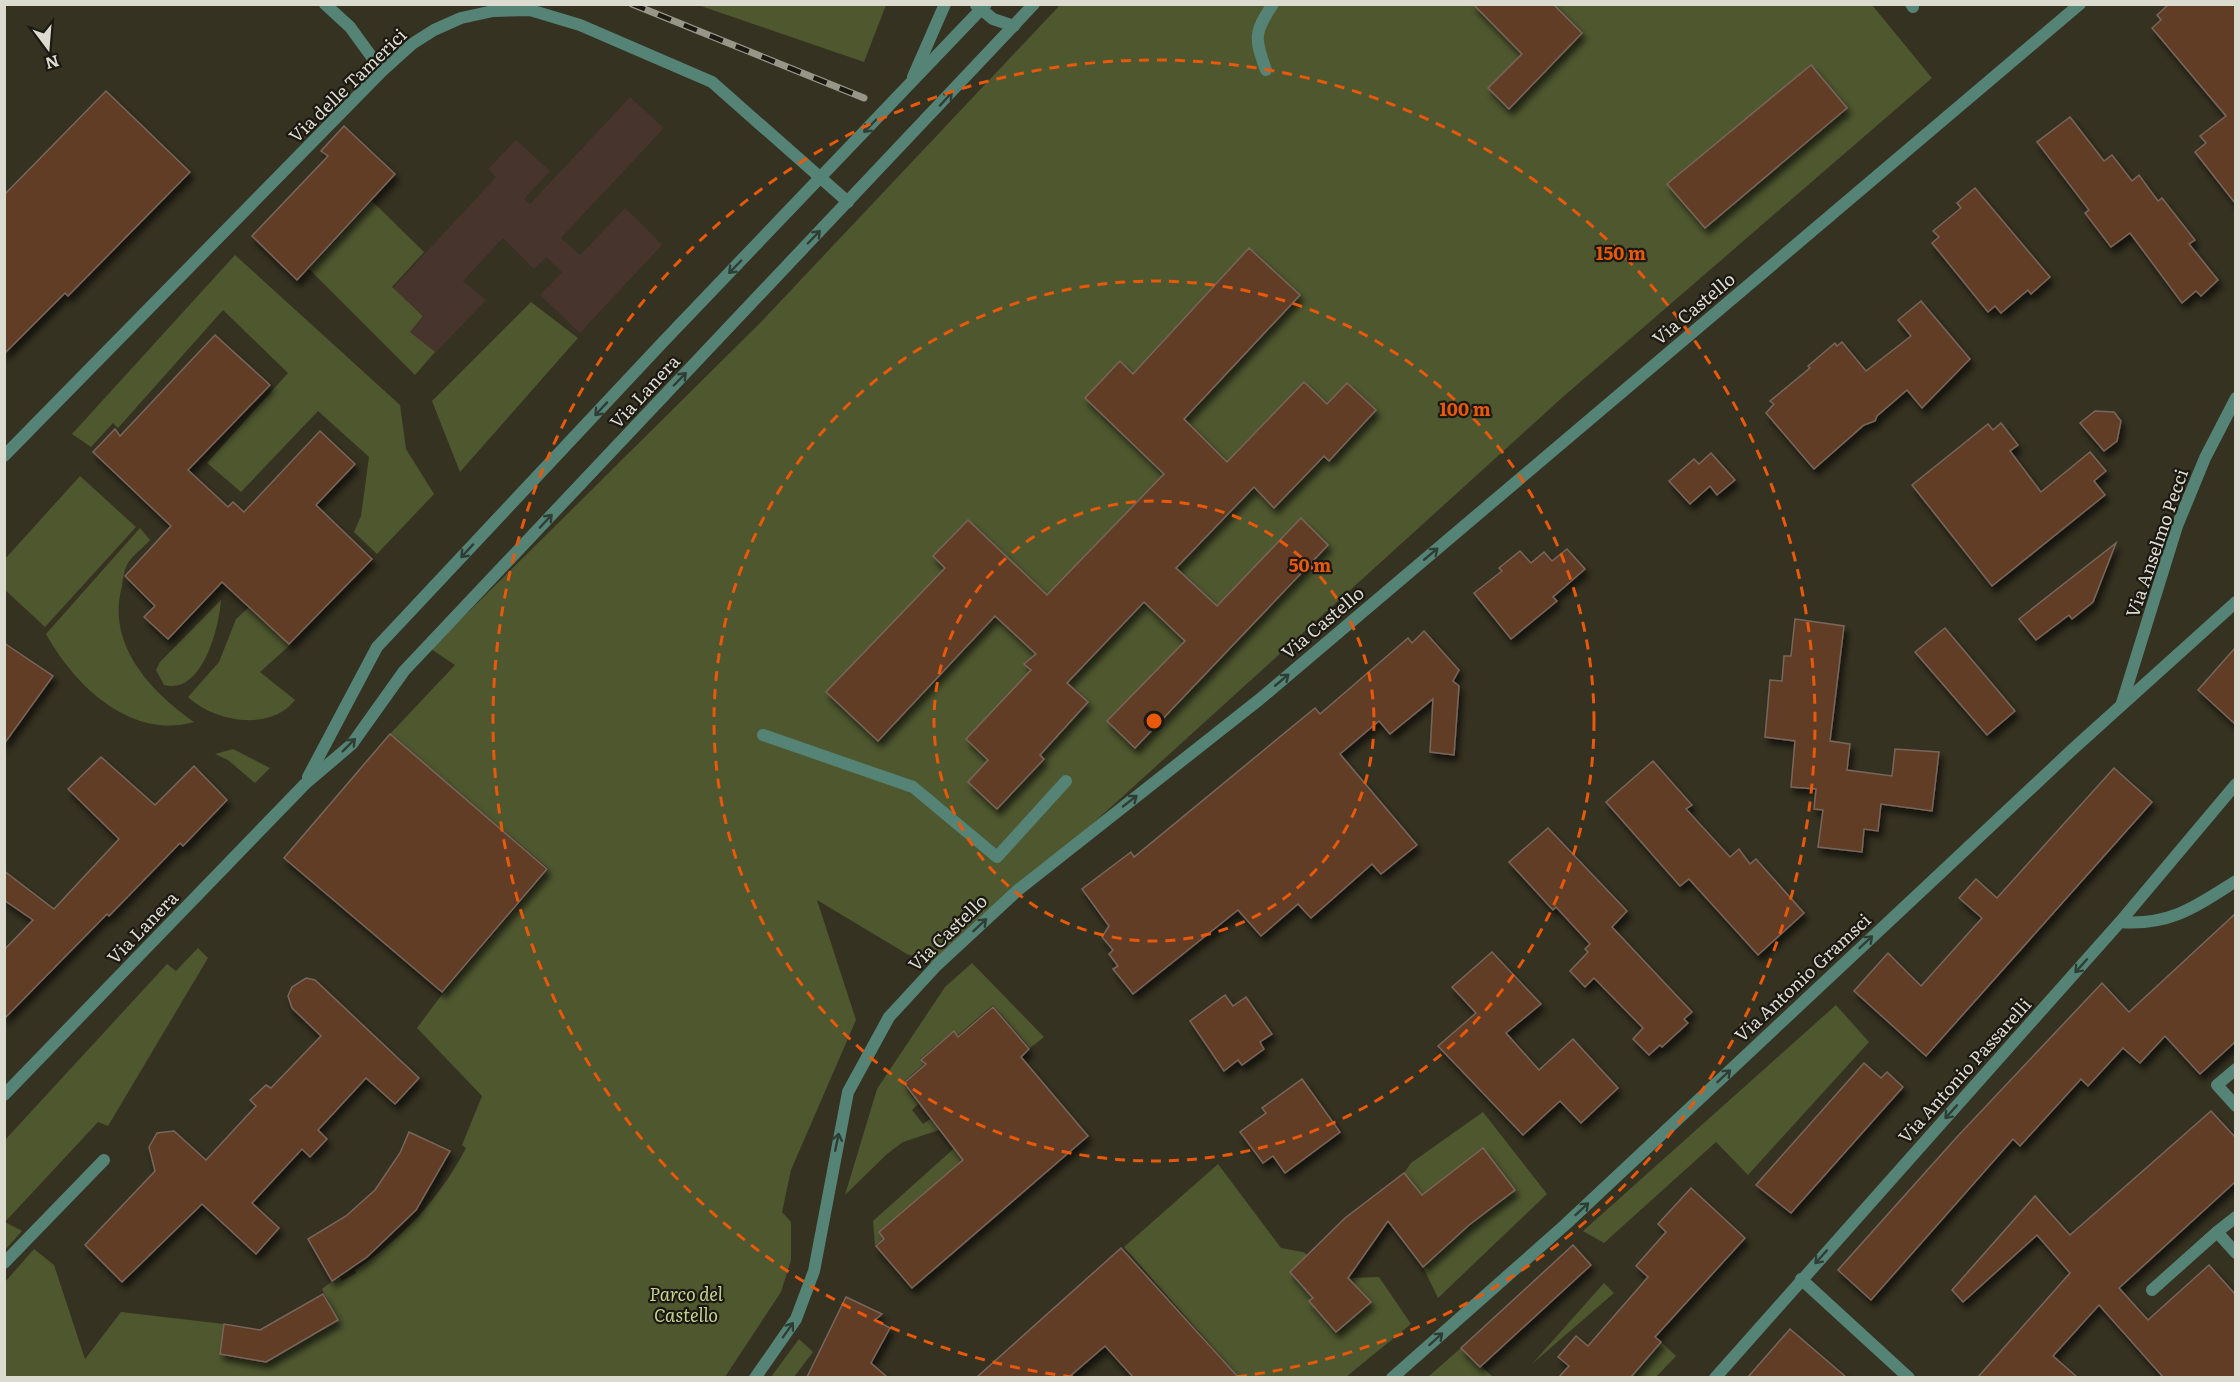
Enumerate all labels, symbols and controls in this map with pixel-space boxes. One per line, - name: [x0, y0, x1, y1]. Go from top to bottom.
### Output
- north arrow: [18, 18, 78, 78]
- street label: Via delle Tamerici: [282, 22, 412, 148]
- text: N: [43, 50, 62, 77]
- one-way arrow: [938, 91, 953, 106]
- one-way arrow: [862, 119, 877, 134]
- one-way arrow: [807, 230, 821, 245]
- text: 150 m: [1596, 239, 1646, 266]
- one-way arrow: [727, 260, 742, 275]
- street label: Via Castello: [1646, 265, 1740, 351]
- street label: Via Lanera: [603, 348, 686, 434]
- one-way arrow: [673, 371, 688, 386]
- text: 100 m: [1439, 395, 1491, 422]
- one-way arrow: [593, 401, 608, 416]
- street label: Via Anselmo Pecci: [2118, 465, 2194, 621]
- one-way arrow: [539, 513, 554, 528]
- one-way arrow: [460, 543, 474, 558]
- one-way arrow: [1423, 547, 1439, 560]
- text: 50 m: [1289, 551, 1331, 578]
- street label: Via Castello: [1275, 579, 1369, 665]
- one-way arrow: [1274, 673, 1290, 686]
- centre of rings: [1144, 711, 1164, 731]
- one-way arrow: [341, 738, 356, 753]
- one-way arrow: [1122, 795, 1138, 808]
- street label: Via Lanera: [100, 884, 184, 970]
- street label: Via Castello: [901, 887, 993, 977]
- street label: Via Antonio Gramsci: [1728, 906, 1876, 1048]
- one-way arrow: [972, 918, 987, 932]
- one-way arrow: [1858, 935, 1873, 949]
- one-way arrow: [2074, 958, 2088, 973]
- street label: Via Antonio Passarelli: [1891, 991, 2037, 1149]
- one-way arrow: [1716, 1069, 1731, 1083]
- one-way arrow: [1944, 1104, 1958, 1119]
- one-way arrow: [832, 1133, 844, 1152]
- one-way arrow: [1574, 1202, 1589, 1216]
- one-way arrow: [1814, 1249, 1828, 1264]
- park label: Parco del Castello: [649, 1280, 724, 1328]
- one-way arrow: [782, 1322, 794, 1338]
- one-way arrow: [1428, 1332, 1443, 1346]

